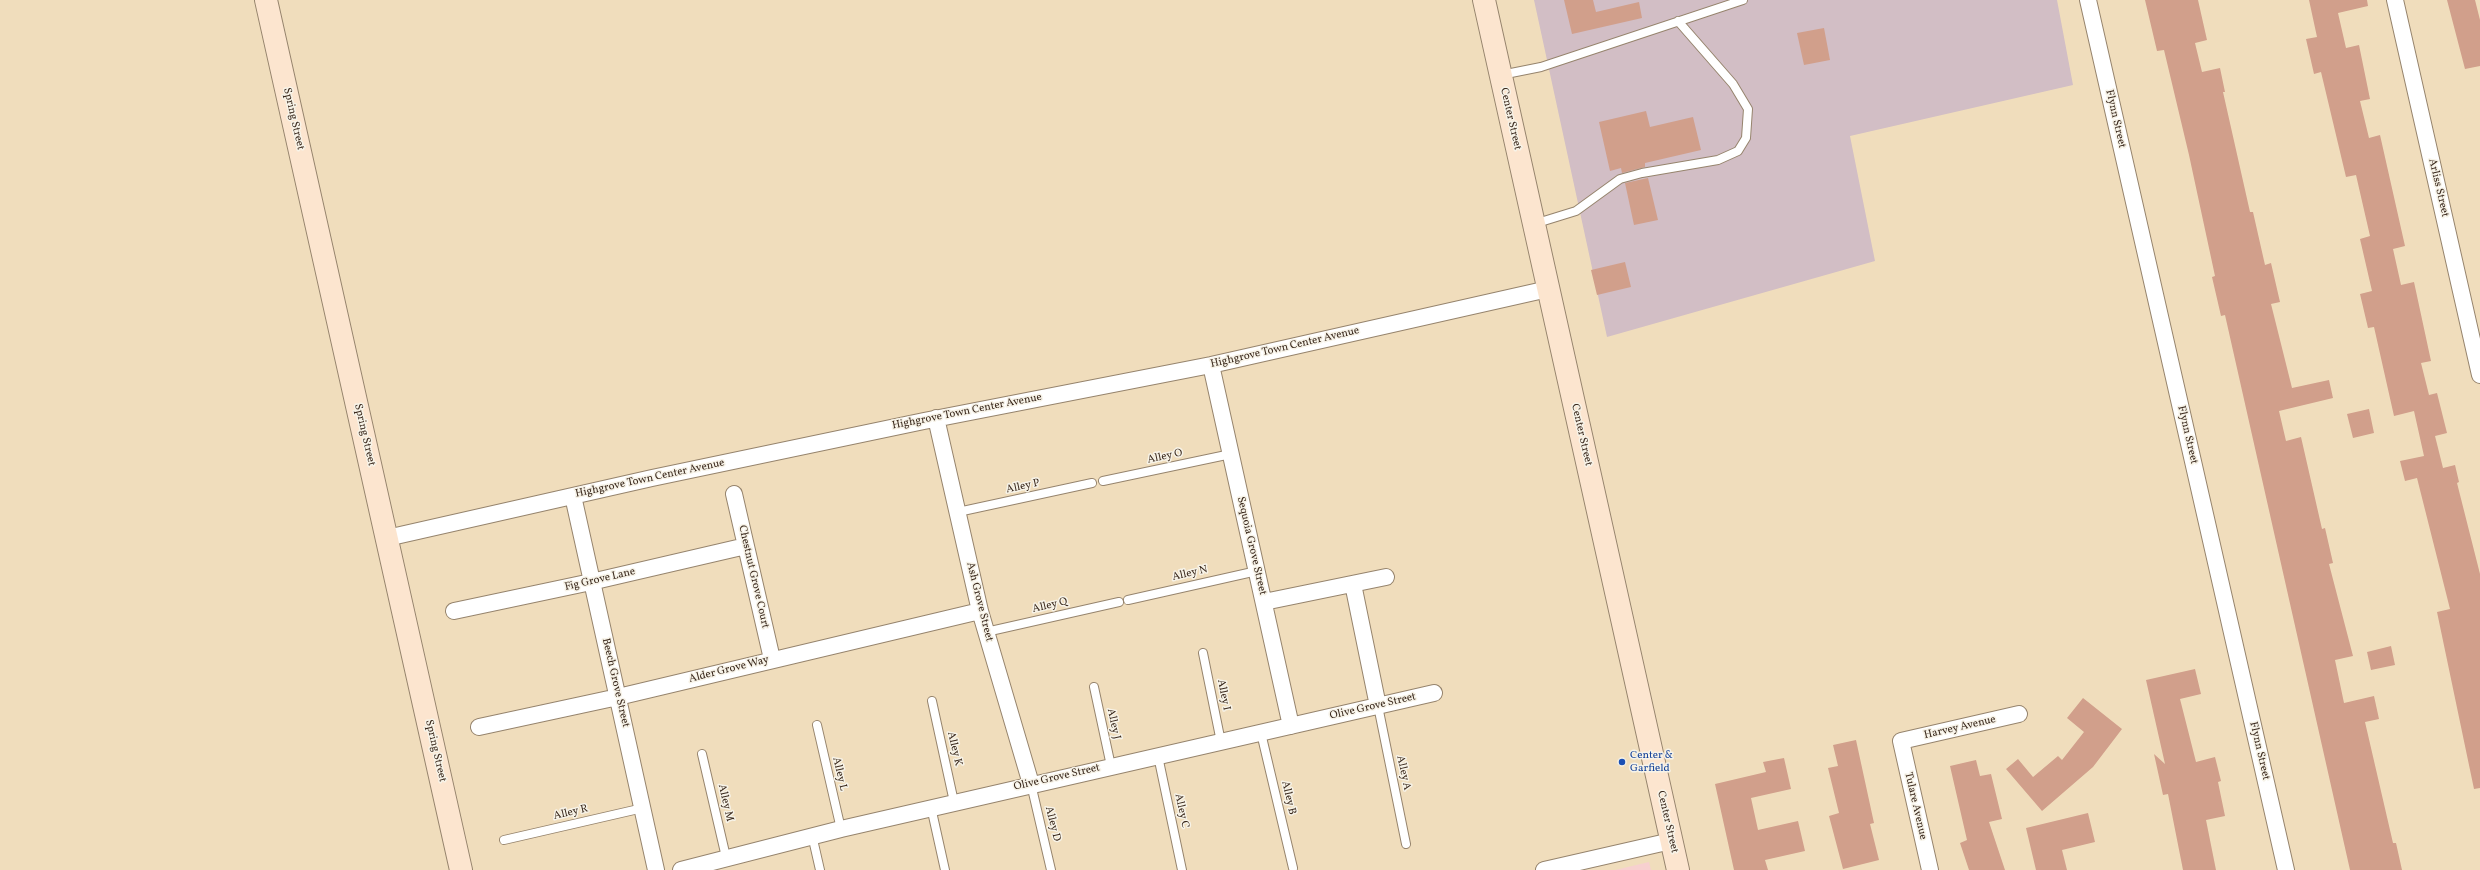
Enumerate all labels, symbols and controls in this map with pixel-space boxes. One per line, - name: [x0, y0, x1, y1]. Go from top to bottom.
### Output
- street label: Spring Street: [279, 87, 307, 151]
- street label: Center Street: [1496, 87, 1524, 151]
- street label: Flynn Street: [2102, 88, 2128, 150]
- street label: Arliss Street: [2425, 158, 2451, 218]
- street label: Highgrove Town Center Avenue: [1209, 324, 1361, 372]
- street label: Highgrove Town Center Avenue: [891, 391, 1043, 433]
- street label: Spring Street: [350, 403, 378, 467]
- street label: Center Street: [1567, 403, 1595, 467]
- street label: Flynn Street: [2174, 404, 2200, 466]
- street label: Alley O: [1146, 447, 1184, 467]
- street label: Highgrove Town Center Avenue: [574, 457, 726, 501]
- street label: Alley P: [1005, 477, 1041, 497]
- street label: Sequoia Grove Street: [1233, 495, 1269, 597]
- street label: Chestnut Grove Court: [735, 524, 771, 630]
- street label: Ash Grove Street: [963, 561, 995, 643]
- street label: Alley N: [1171, 564, 1209, 584]
- street label: Fig Grove Lane: [563, 565, 637, 595]
- street label: Alley Q: [1031, 596, 1069, 616]
- street label: Beech Grove Street: [598, 637, 632, 729]
- street label: Alder Grove Way: [688, 654, 770, 686]
- street label: Alley I: [1214, 678, 1232, 712]
- street label: Olive Grove Street: [1329, 691, 1417, 723]
- street label: Alley J: [1103, 707, 1123, 741]
- street label: Harvey Avenue: [1923, 713, 1997, 743]
- street label: Spring Street: [421, 719, 449, 783]
- street label: Flynn Street: [2246, 720, 2272, 782]
- street label: Alley K: [944, 730, 964, 768]
- place label: Center & Garfield: [1630, 749, 1673, 775]
- street label: Alley A: [1393, 754, 1413, 792]
- street label: Alley L: [829, 756, 849, 792]
- marker: Center & Garfield: [1617, 757, 1627, 767]
- street label: Olive Grove Street: [1013, 762, 1101, 794]
- street label: Tulare Avenue: [1901, 771, 1929, 841]
- street label: Alley B: [1278, 780, 1298, 816]
- street label: Alley M: [714, 783, 736, 823]
- street label: Center Street: [1653, 790, 1681, 854]
- street label: Alley C: [1171, 793, 1191, 829]
- street label: Alley R: [552, 803, 590, 823]
- street label: Alley D: [1041, 805, 1063, 843]

